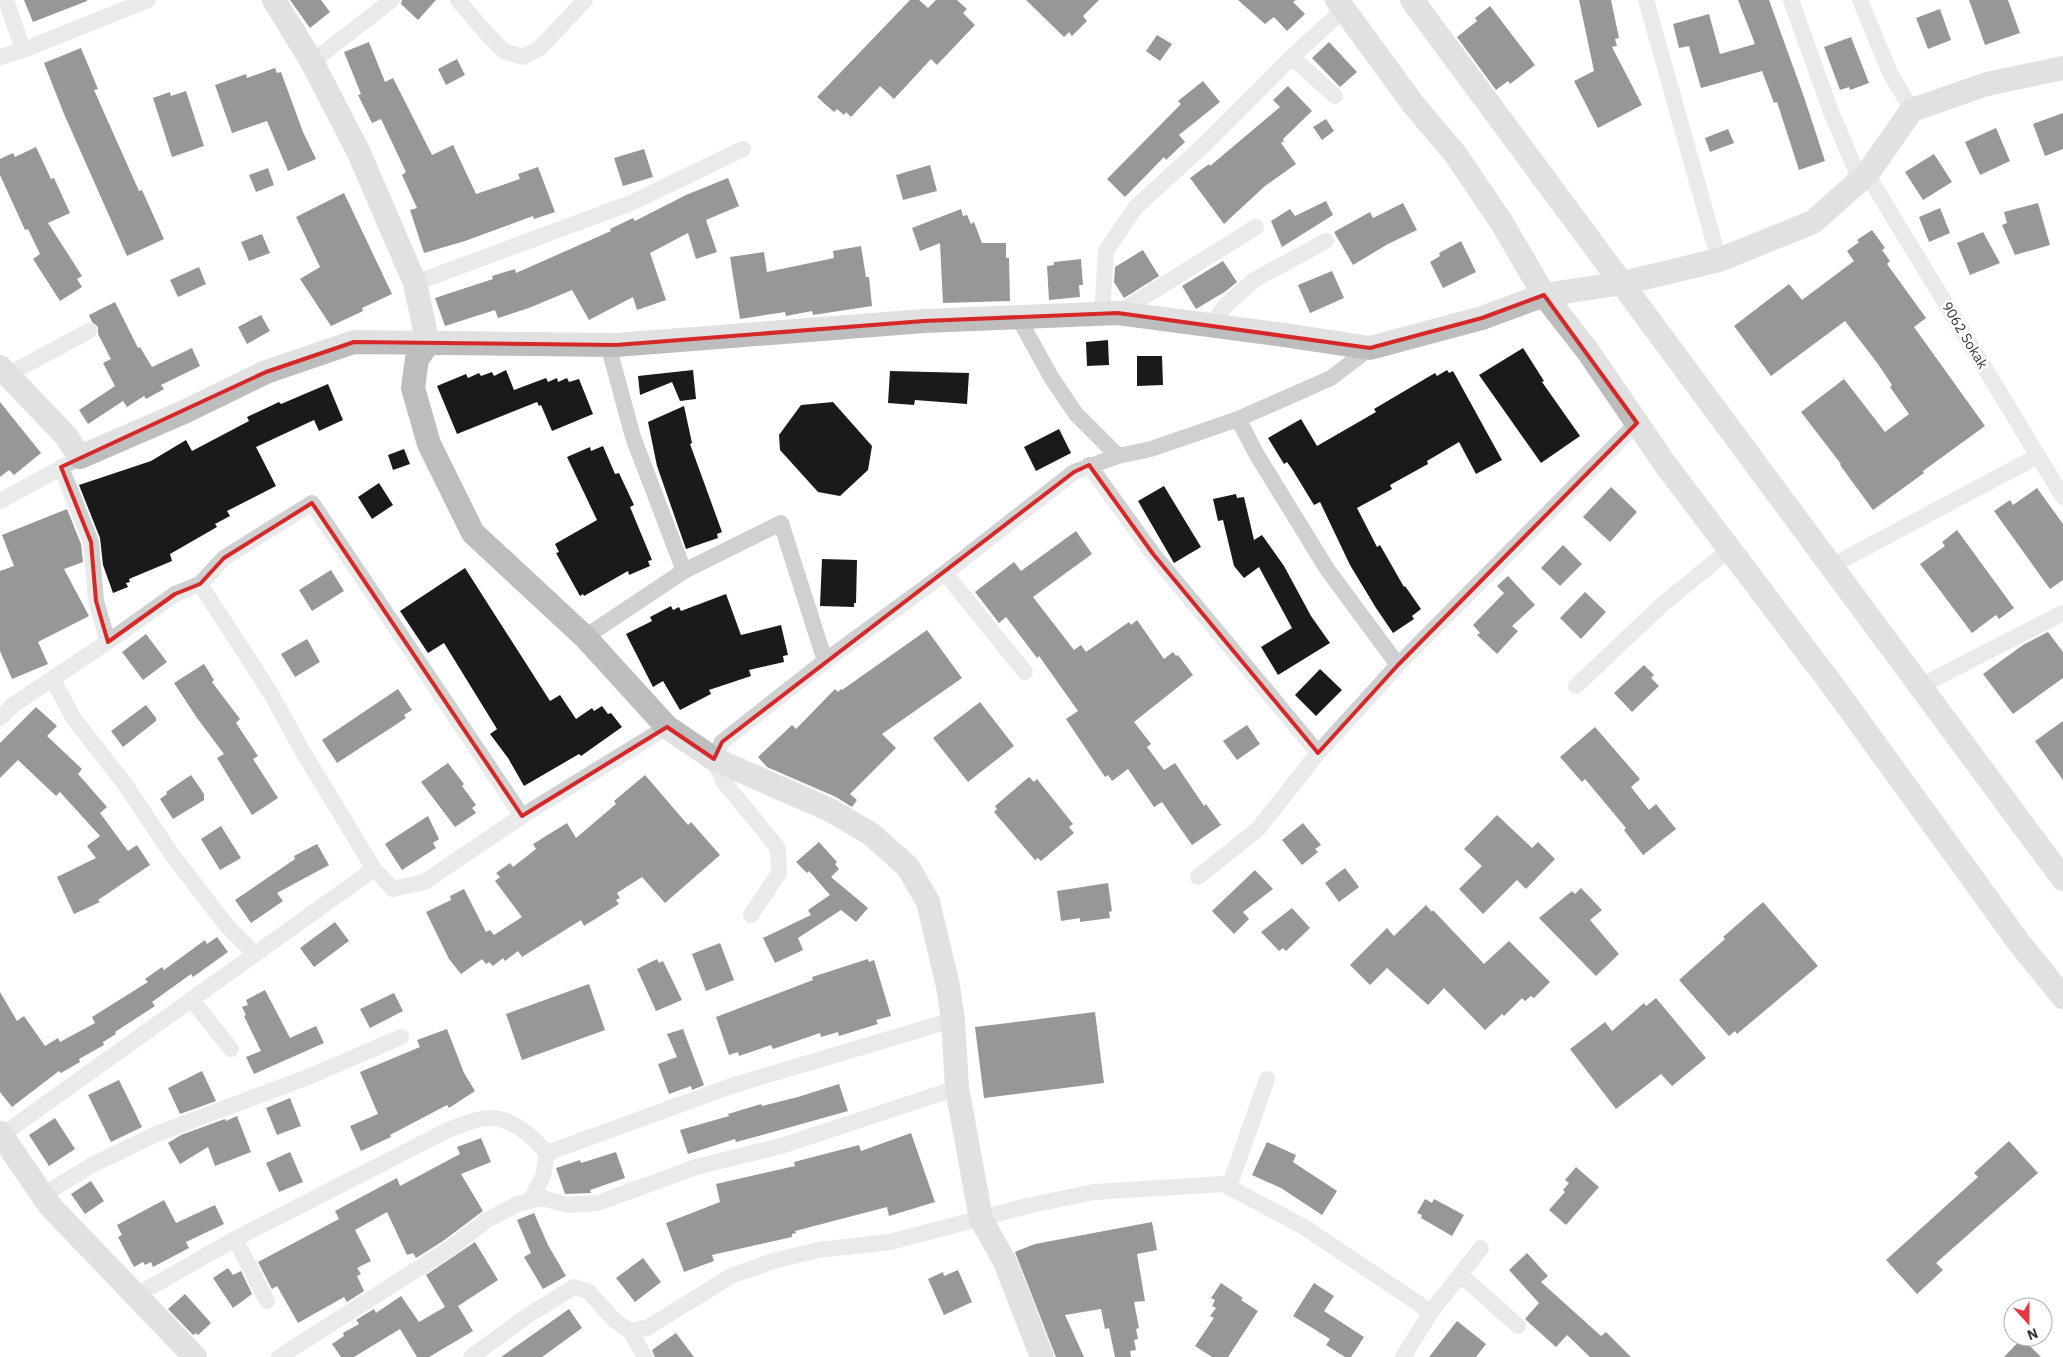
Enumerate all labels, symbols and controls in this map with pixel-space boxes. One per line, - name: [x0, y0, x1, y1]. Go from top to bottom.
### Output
- street label: 9062 Sokak: [1938, 298, 1992, 372]
- north arrow: [2003, 1297, 2053, 1347]
- text: N: [2025, 1324, 2041, 1344]

